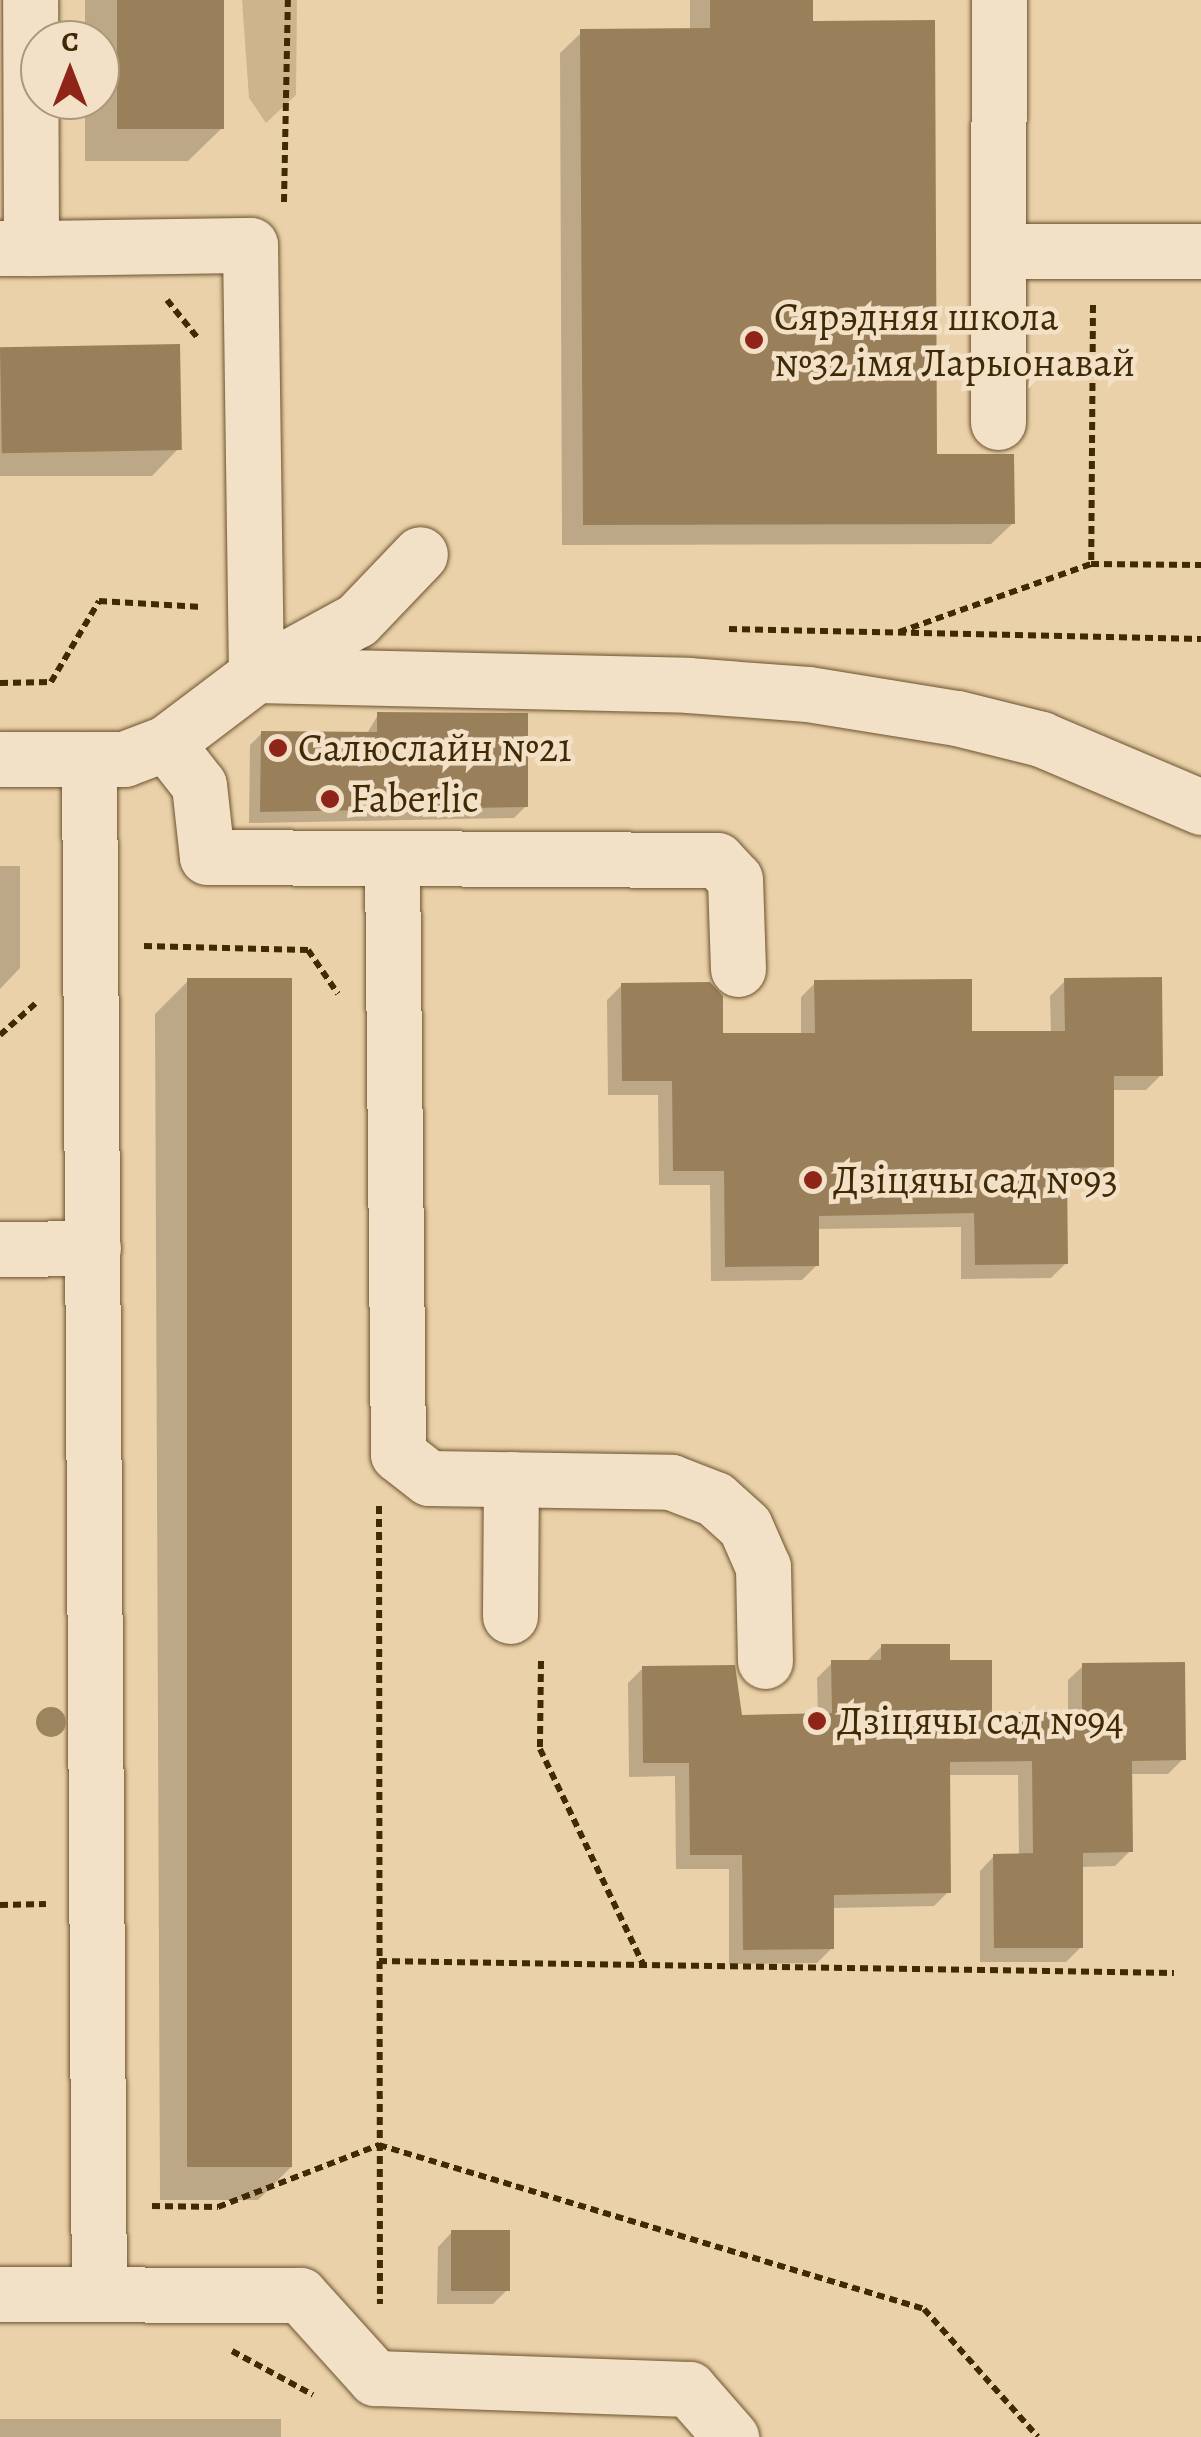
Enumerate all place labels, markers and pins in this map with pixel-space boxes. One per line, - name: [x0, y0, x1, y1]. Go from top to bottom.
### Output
- place label: Сярэдняя школа №32 імя Ларыонавай: [774, 293, 1135, 387]
- marker: Сярэдняя школа №32 імя Ларыонавай: [743, 329, 765, 351]
- place label: Салюслайн №21: [298, 724, 572, 772]
- marker: Салюслайн №21: [267, 737, 289, 759]
- place label: Faberlic: [350, 775, 479, 823]
- marker: Faberlic: [319, 788, 341, 810]
- place label: Дзіцячы сад №93: [833, 1156, 1118, 1204]
- marker: Дзіцячы сад №93: [802, 1169, 824, 1191]
- place label: Дзіцячы сад №94: [837, 1697, 1124, 1745]
- marker: Дзіцячы сад №94: [806, 1710, 828, 1732]

